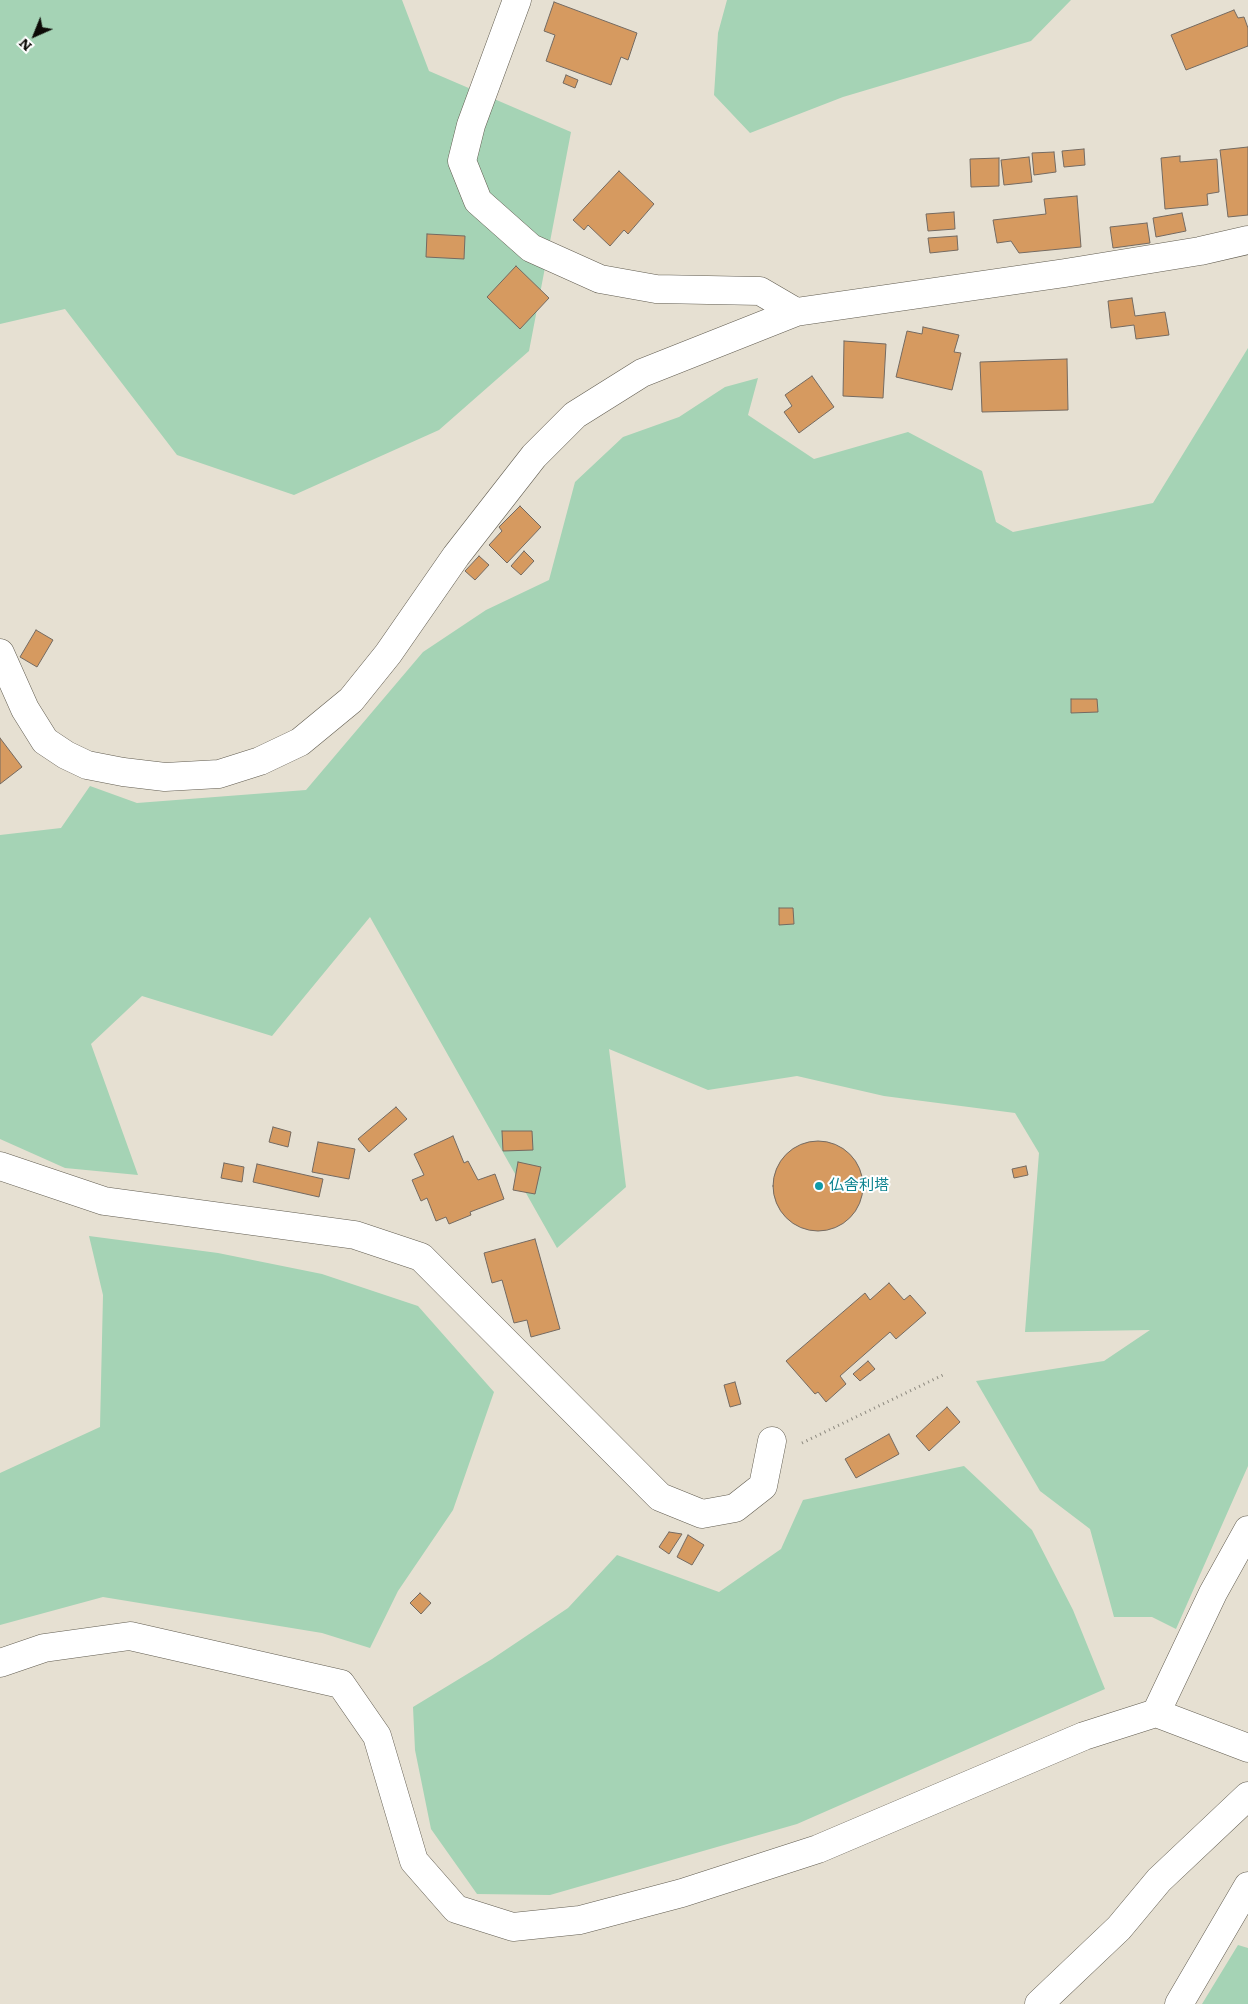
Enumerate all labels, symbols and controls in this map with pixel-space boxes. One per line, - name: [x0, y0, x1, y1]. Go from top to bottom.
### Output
- north arrow: [10, 10, 60, 60]
- text: N: [13, 35, 36, 57]
- place label: 仏舎利塔: [829, 1177, 889, 1195]
- marker: 仏舎利塔: [813, 1180, 825, 1192]

